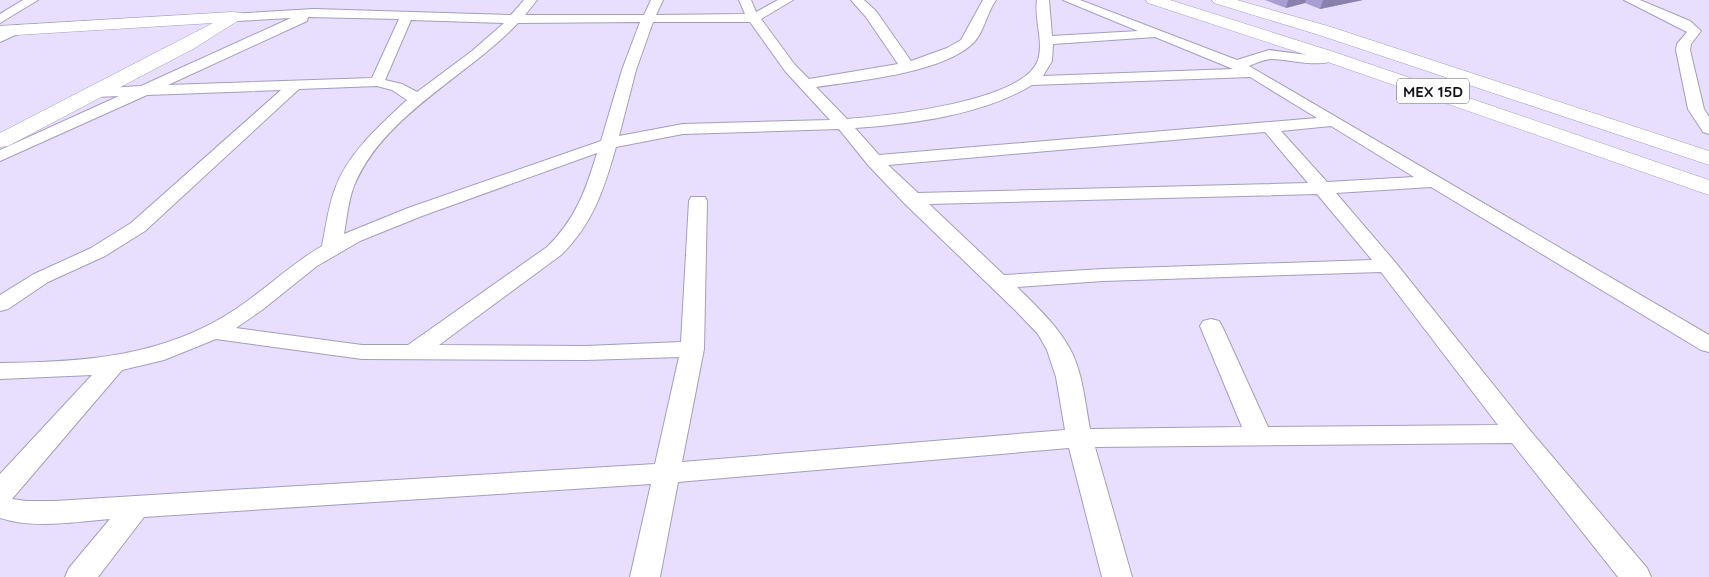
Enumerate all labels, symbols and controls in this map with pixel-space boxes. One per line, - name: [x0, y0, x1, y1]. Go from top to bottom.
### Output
- road number: MEX 15D: [1397, 78, 1469, 104]

